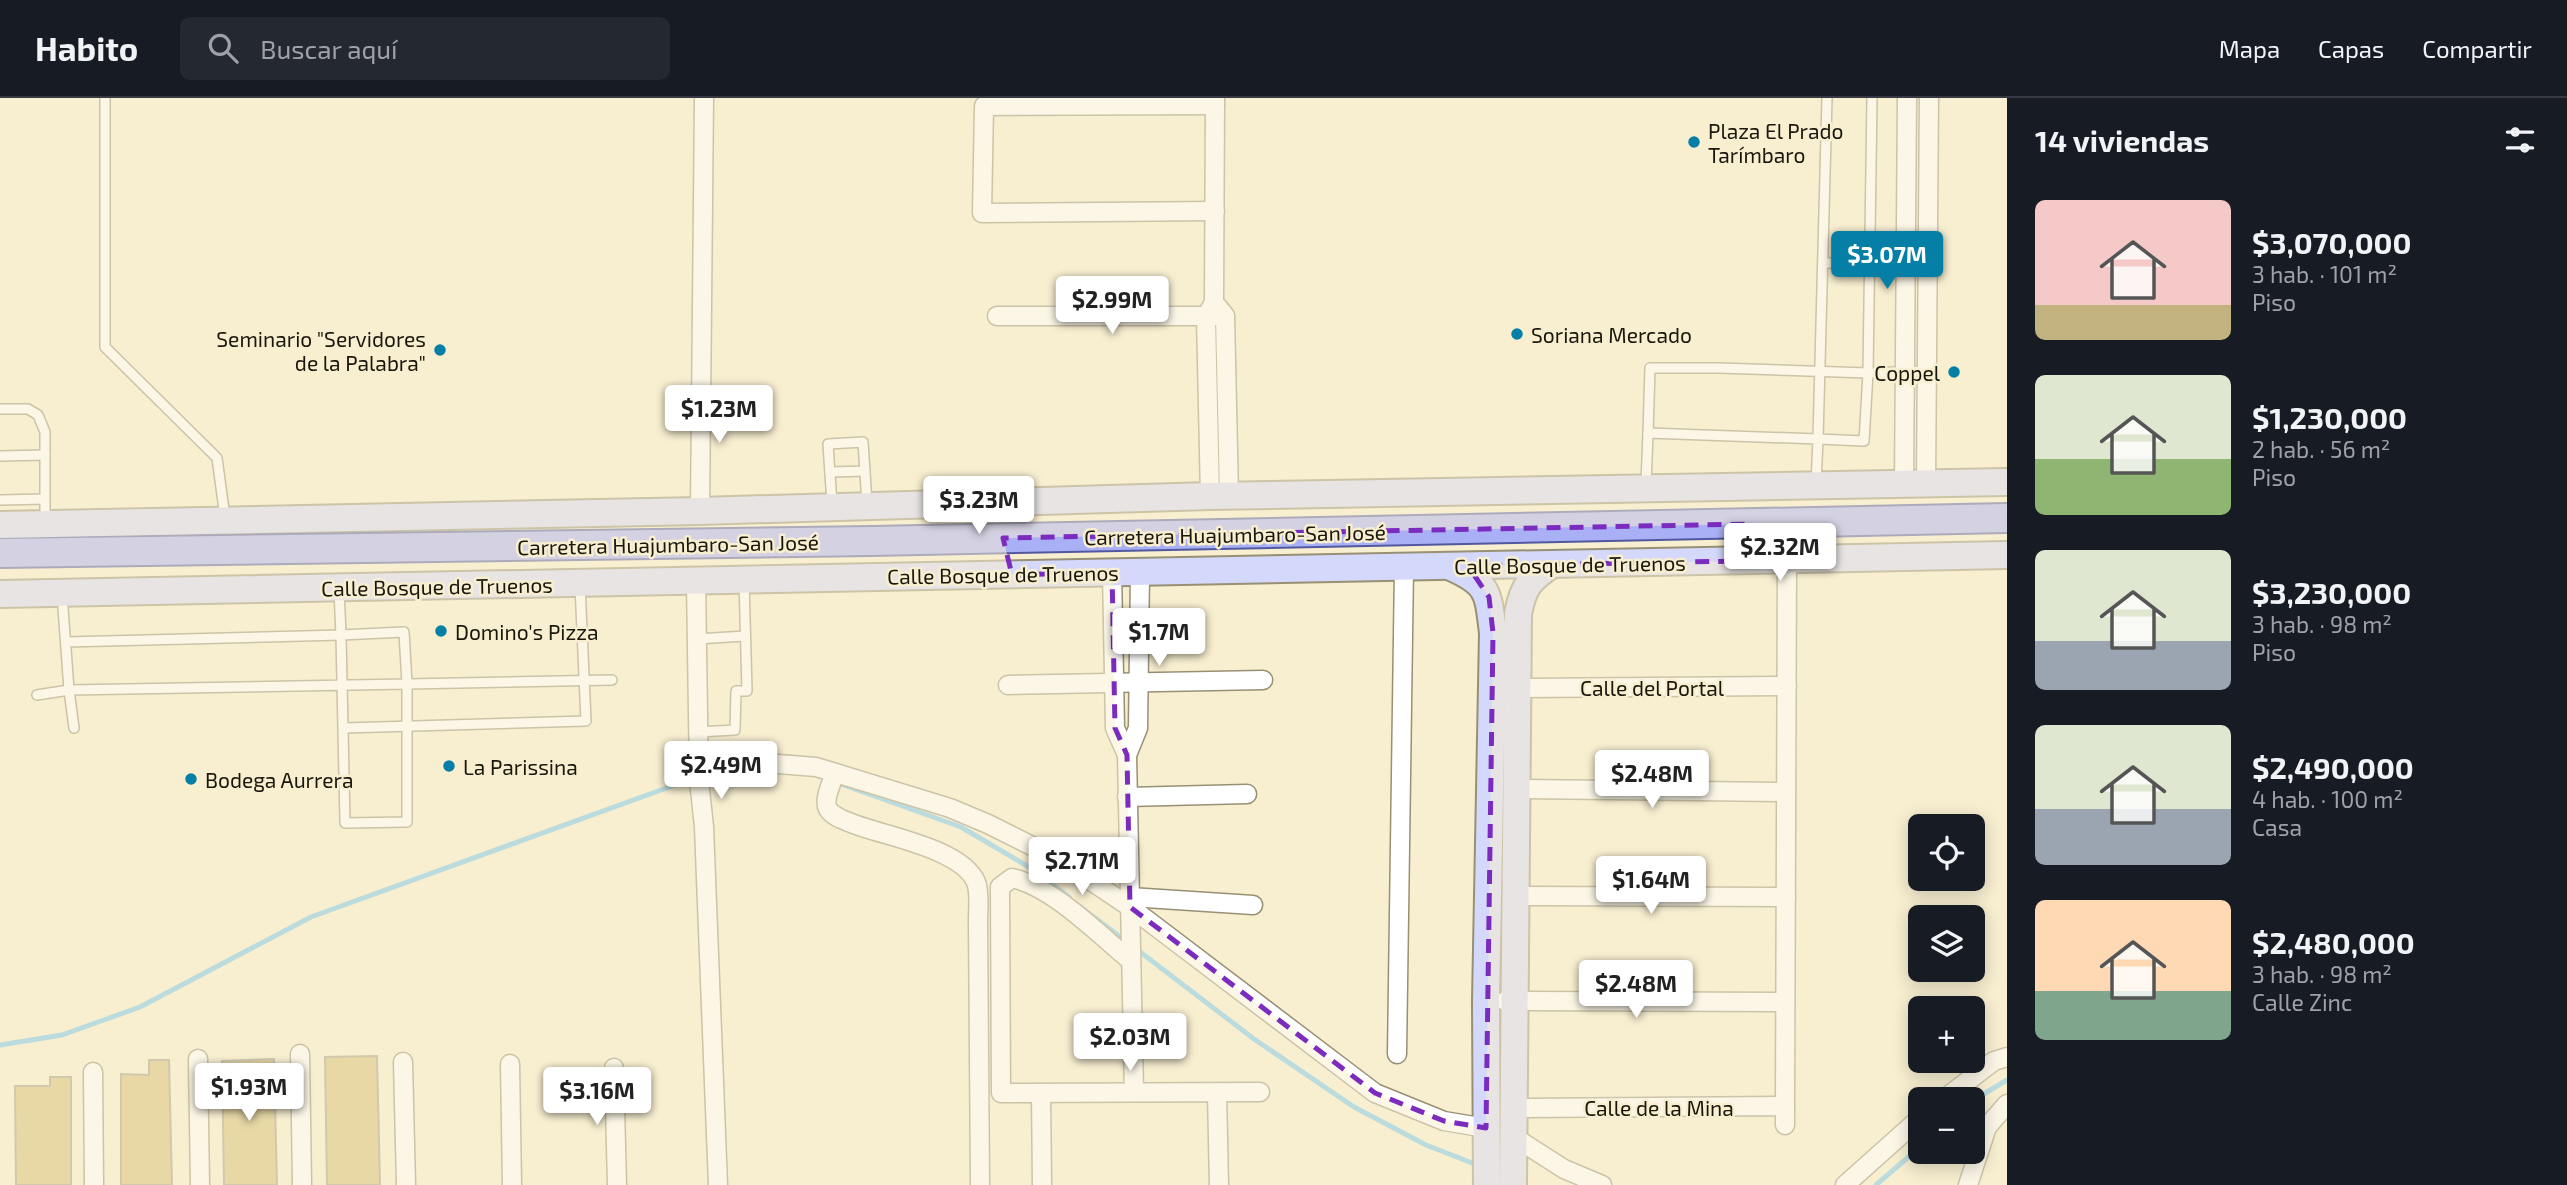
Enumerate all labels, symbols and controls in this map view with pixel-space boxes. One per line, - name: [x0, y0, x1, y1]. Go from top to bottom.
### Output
- search box: [180, 17, 670, 80]
- text: Habito: [35, 28, 138, 68]
- icon: search: [204, 29, 242, 67]
- text: Buscar aquí: [260, 33, 398, 64]
- text: Mapa: [2219, 34, 2280, 63]
- text: Capas: [2318, 34, 2384, 63]
- text: Compartir: [2422, 34, 2532, 63]
- place label: Plaza El Prado Tarímbaro: [1708, 118, 1844, 167]
- icon: filters: [2501, 121, 2539, 159]
- text: 14 viviendas: [2035, 122, 2209, 158]
- marker: Plaza El Prado Tarímbaro: [1686, 134, 1702, 150]
- text: $3,070,000: [2252, 224, 2411, 260]
- icon: home: [2091, 228, 2175, 312]
- pin: $3.07M: [1830, 232, 1944, 291]
- text: $3.07M: [1847, 240, 1927, 268]
- text: 3 hab. · 101 m²: [2252, 260, 2397, 288]
- pin: $2.99M: [1055, 276, 1169, 336]
- text: $2.99M: [1072, 285, 1152, 313]
- text: Piso: [2252, 288, 2296, 316]
- place label: Soriana Mercado: [1531, 322, 1692, 347]
- place label: Seminario "Servidores de la Palabra": [216, 326, 426, 375]
- marker: Soriana Mercado: [1509, 326, 1525, 342]
- marker: Seminario "Servidores de la Palabra": [432, 342, 448, 358]
- place label: Coppel: [1874, 360, 1941, 385]
- marker: Coppel: [1946, 364, 1962, 380]
- pin: $1.23M: [662, 386, 776, 445]
- text: $1.23M: [681, 394, 757, 422]
- text: $1,230,000: [2252, 399, 2407, 435]
- icon: home: [2091, 403, 2175, 487]
- text: 2 hab. · 56 m²: [2252, 435, 2390, 463]
- text: Piso: [2252, 463, 2296, 491]
- pin: $3.23M: [922, 476, 1036, 536]
- text: $3.23M: [939, 485, 1019, 513]
- street label: Carretera Huajumbaro-San José: [1084, 519, 1386, 550]
- pin: $2.32M: [1723, 524, 1837, 583]
- street label: Carretera Huajumbaro-San José: [517, 529, 819, 560]
- text: $2.32M: [1740, 532, 1820, 560]
- street label: Calle Bosque de Truenos: [1454, 549, 1686, 579]
- street label: Calle Bosque de Truenos: [887, 559, 1119, 589]
- street label: Calle Bosque de Truenos: [321, 571, 553, 601]
- text: $3,230,000: [2252, 574, 2411, 610]
- icon: home: [2091, 578, 2175, 662]
- pin: $1.7M: [1110, 608, 1208, 668]
- text: 3 hab. · 98 m²: [2252, 610, 2392, 638]
- text: $1.7M: [1128, 617, 1190, 645]
- place label: Domino's Pizza: [455, 619, 599, 644]
- marker: Domino's Pizza: [433, 623, 449, 639]
- text: Piso: [2252, 638, 2296, 666]
- street label: Calle del Portal: [1580, 675, 1725, 700]
- pin: $2.49M: [664, 742, 778, 801]
- text: $2,490,000: [2252, 749, 2414, 785]
- text: $2.49M: [680, 750, 762, 778]
- pin: $2.48M: [1595, 750, 1709, 810]
- icon: home: [2091, 753, 2175, 837]
- place label: La Parissina: [463, 754, 578, 779]
- marker: La Parissina: [441, 758, 457, 774]
- text: $2.48M: [1611, 759, 1693, 787]
- place label: Bodega Aurrera: [205, 767, 353, 792]
- marker: Bodega Aurrera: [183, 771, 199, 787]
- text: 4 hab. · 100 m²: [2252, 785, 2403, 813]
- text: Casa: [2252, 813, 2302, 841]
- map controls: [1908, 814, 1985, 1164]
- button: locate: [1908, 814, 1985, 891]
- pin: $2.71M: [1025, 838, 1139, 897]
- text: $2.71M: [1045, 846, 1119, 874]
- pin: $1.64M: [1594, 856, 1708, 916]
- text: $1.64M: [1612, 865, 1690, 893]
- button: layers: [1908, 905, 1985, 982]
- text: $2,480,000: [2252, 924, 2415, 960]
- icon: home: [2091, 928, 2175, 1012]
- pin: $2.48M: [1579, 960, 1693, 1020]
- text: 3 hab. · 98 m²: [2252, 960, 2392, 988]
- text: $2.48M: [1595, 969, 1677, 997]
- text: Calle Zinc: [2252, 988, 2352, 1016]
- button: +: [1908, 996, 1985, 1073]
- pin: $2.03M: [1073, 1014, 1187, 1073]
- text: $2.03M: [1090, 1022, 1170, 1050]
- pin: $1.93M: [192, 1063, 306, 1123]
- pin: $3.16M: [540, 1068, 654, 1127]
- text: $1.93M: [211, 1072, 287, 1100]
- text: $3.16M: [559, 1076, 635, 1104]
- button: −: [1908, 1087, 1985, 1164]
- street label: Calle de la Mina: [1584, 1095, 1734, 1120]

